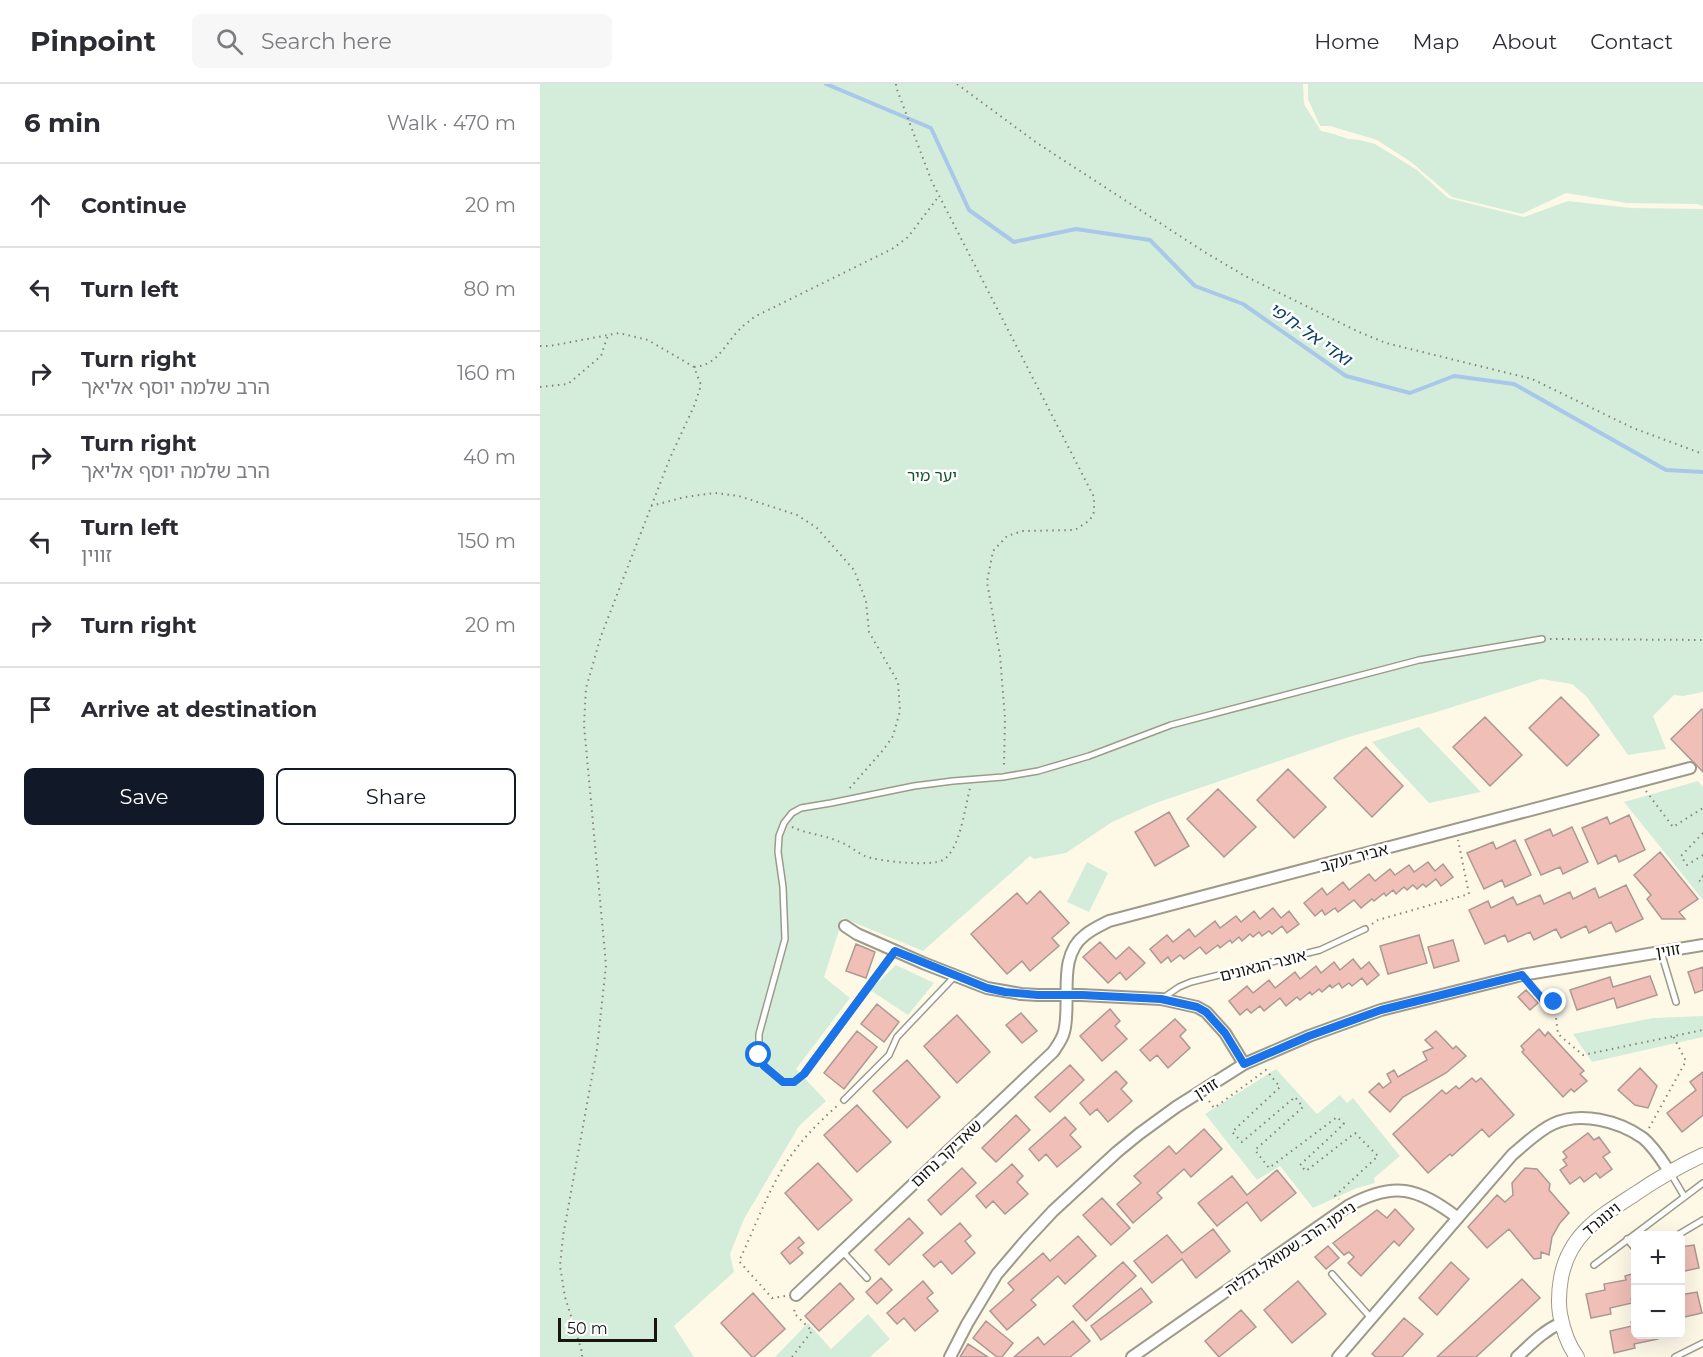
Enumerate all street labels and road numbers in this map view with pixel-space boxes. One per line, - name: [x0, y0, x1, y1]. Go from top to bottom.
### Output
- street label: אביר יעקב: [1318, 839, 1390, 876]
- street label: זווין: [1654, 939, 1682, 962]
- street label: אוצר הגאונים: [1218, 946, 1308, 985]
- street label: זווין: [1191, 1074, 1222, 1103]
- street label: שאדיקר נחום: [907, 1116, 986, 1191]
- street label: ניימן הרב שמואל גדליה: [1221, 1198, 1359, 1299]
- street label: וינוגרד: [1578, 1198, 1624, 1240]

